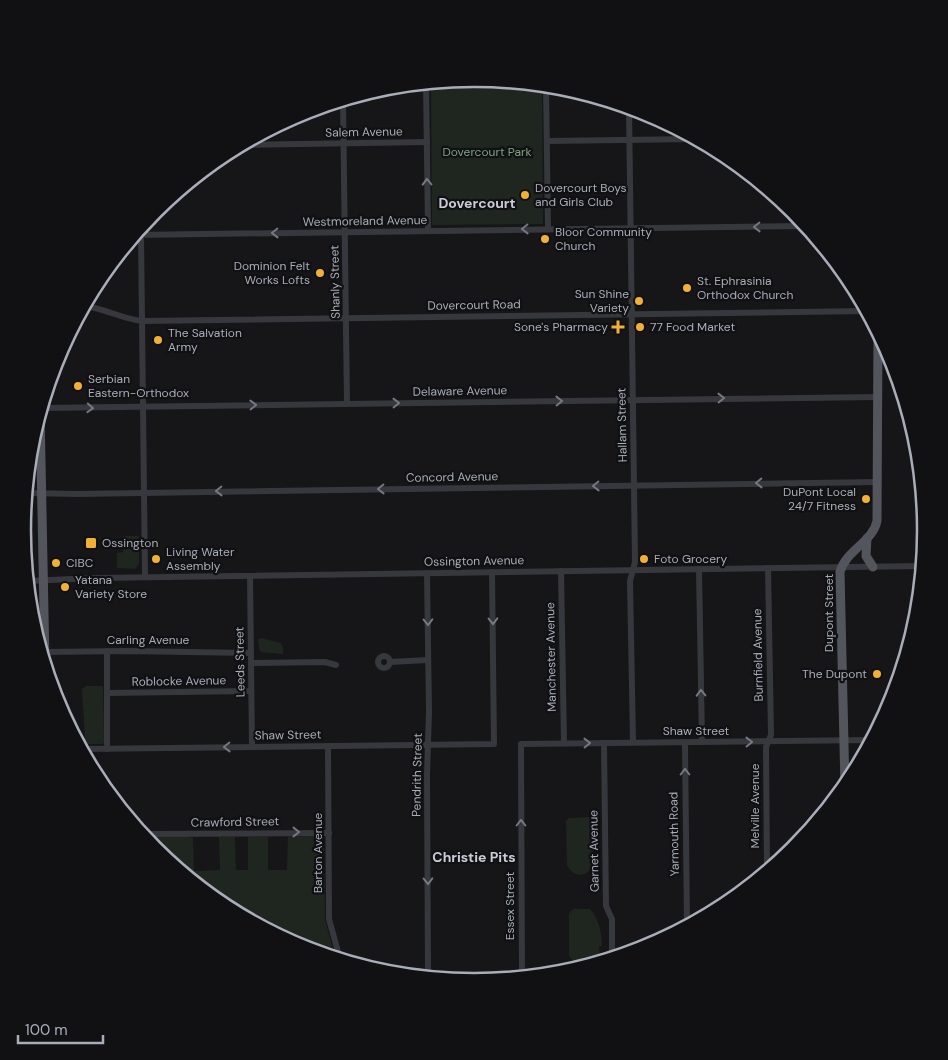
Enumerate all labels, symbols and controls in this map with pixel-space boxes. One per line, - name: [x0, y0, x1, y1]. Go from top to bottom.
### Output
- street label: Salem Avenue: [325, 123, 403, 141]
- park label: Dovercourt Park: [442, 144, 532, 160]
- one-way arrow: [422, 178, 433, 186]
- place label: Dovercourt Boys and Girls Club: [535, 180, 627, 210]
- marker: Dovercourt Boys and Girls Club: [519, 189, 531, 201]
- district label: Dovercourt: [438, 194, 516, 212]
- street label: Westmoreland Avenue: [303, 212, 428, 230]
- one-way arrow: [753, 222, 760, 232]
- one-way arrow: [520, 224, 528, 235]
- place label: Bloor Community Church: [555, 224, 652, 254]
- one-way arrow: [270, 228, 278, 238]
- marker: Bloor Community Church: [539, 233, 551, 245]
- street label: Shanly Street: [326, 245, 344, 319]
- place label: Dominion Felt Works Lofts: [234, 258, 310, 288]
- marker: Dominion Felt Works Lofts: [314, 267, 326, 279]
- place label: St. Ephrasinia Orthodox Church: [697, 273, 793, 303]
- marker: St. Ephrasinia Orthodox Church: [681, 282, 693, 294]
- place label: Sun Shine Variety: [575, 286, 629, 316]
- marker: Sun Shine Variety: [633, 295, 645, 307]
- street label: Dovercourt Road: [427, 296, 521, 314]
- place label: Sone's Pharmacy: [514, 319, 608, 335]
- place label: 77 Food Market: [650, 319, 735, 335]
- marker: Sone's Pharmacy: [612, 321, 624, 333]
- marker: 77 Food Market: [634, 321, 646, 333]
- place label: The Salvation Army: [168, 325, 242, 355]
- marker: The Salvation Army: [152, 334, 164, 346]
- place label: Serbian Eastern-Orthodox: [88, 371, 189, 401]
- marker: Serbian Eastern-Orthodox: [72, 380, 84, 392]
- street label: Delaware Avenue: [413, 382, 508, 400]
- street label: Hallam Street: [613, 387, 631, 462]
- one-way arrow: [717, 393, 725, 404]
- one-way arrow: [555, 396, 563, 406]
- one-way arrow: [392, 398, 400, 409]
- one-way arrow: [249, 400, 257, 410]
- one-way arrow: [86, 402, 94, 413]
- street label: Concord Avenue: [406, 468, 498, 486]
- one-way arrow: [755, 478, 762, 488]
- one-way arrow: [592, 481, 600, 491]
- one-way arrow: [377, 484, 385, 494]
- place label: DuPont Local 24/7 Fitness: [783, 484, 856, 514]
- one-way arrow: [215, 486, 222, 496]
- marker: DuPont Local 24/7 Fitness: [860, 493, 872, 505]
- place label: Ossington: [102, 535, 158, 551]
- marker: Ossington: [84, 536, 98, 550]
- place label: Living Water Assembly: [166, 544, 235, 574]
- place label: Foto Grocery: [654, 551, 727, 567]
- street label: Ossington Avenue: [424, 552, 524, 570]
- marker: Living Water Assembly: [150, 553, 162, 565]
- marker: Foto Grocery: [638, 553, 650, 565]
- place label: CIBC: [66, 555, 94, 571]
- marker: CIBC: [50, 557, 62, 569]
- place label: Yatana Variety Store: [75, 572, 147, 602]
- street label: Dupont Street: [821, 573, 837, 652]
- marker: Yatana Variety Store: [59, 581, 71, 593]
- street label: Manchester Avenue: [542, 602, 560, 712]
- street label: Burnfield Avenue: [749, 608, 767, 702]
- one-way arrow: [488, 617, 498, 625]
- one-way arrow: [423, 619, 433, 627]
- street label: Leeds Street: [231, 626, 249, 697]
- street label: Carling Avenue: [107, 632, 190, 648]
- place label: The Dupont: [802, 666, 867, 682]
- marker: The Dupont: [871, 668, 883, 680]
- street label: Roblocke Avenue: [132, 672, 227, 690]
- one-way arrow: [696, 689, 706, 697]
- street label: Shaw Street: [663, 723, 730, 739]
- street label: Shaw Street: [255, 726, 322, 744]
- street label: Pendrith Street: [408, 733, 426, 817]
- one-way arrow: [746, 736, 754, 747]
- one-way arrow: [584, 738, 591, 748]
- one-way arrow: [222, 742, 230, 752]
- street label: Melville Avenue: [747, 763, 763, 848]
- one-way arrow: [680, 768, 690, 776]
- street label: Yarmouth Road: [665, 792, 683, 876]
- street label: Garnet Avenue: [585, 810, 603, 892]
- street label: Barton Avenue: [310, 812, 326, 893]
- street label: Crawford Street: [191, 813, 280, 831]
- one-way arrow: [516, 819, 526, 826]
- one-way arrow: [292, 827, 300, 837]
- district label: Christie Pits: [432, 848, 516, 866]
- street label: Essex Street: [502, 871, 518, 940]
- one-way arrow: [423, 878, 433, 886]
- scale bar: [18, 1012, 102, 1044]
- text: 100 m: [25, 1020, 68, 1040]

